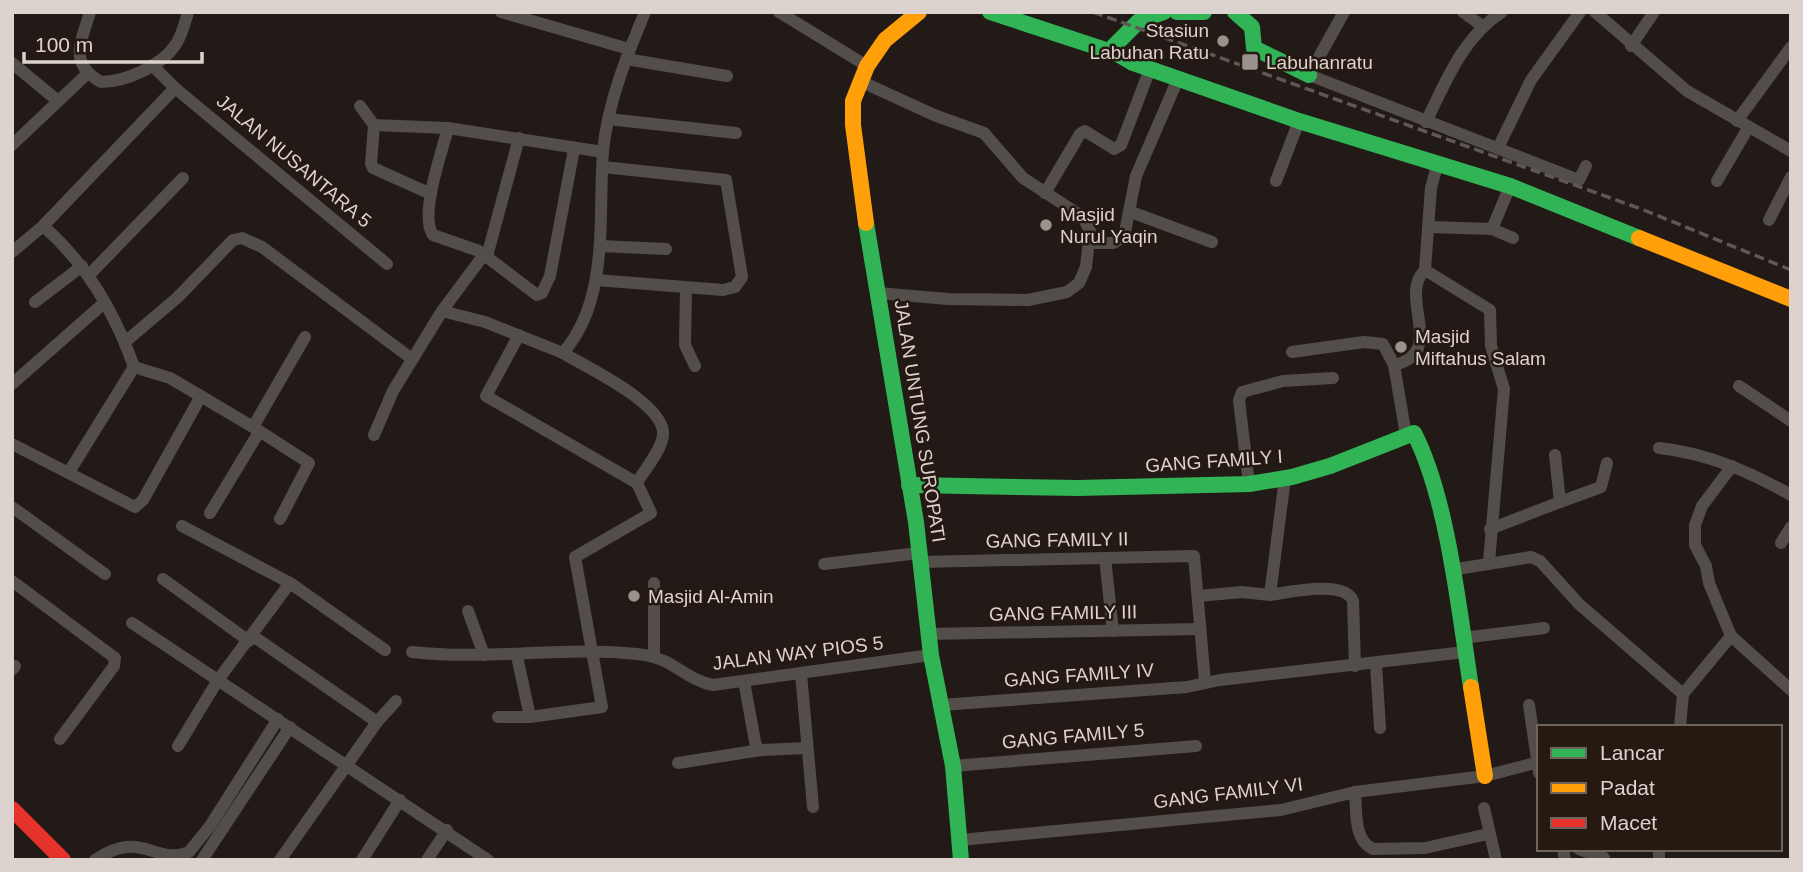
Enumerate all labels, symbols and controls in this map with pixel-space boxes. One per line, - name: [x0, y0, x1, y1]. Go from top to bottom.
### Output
- place label: Stasiun Labuhan Ratu: [1090, 20, 1209, 63]
- scale bar: [24, 21, 203, 65]
- text: 100 m: [35, 33, 93, 56]
- marker: Stasiun Labuhan Ratu: [1215, 33, 1231, 49]
- marker: Labuhanratu: [1240, 52, 1260, 72]
- place label: Labuhanratu: [1266, 52, 1373, 73]
- street label: JALAN NUSANTARA 5: [213, 90, 375, 232]
- place label: Masjid Nurul Yaqin: [1060, 204, 1158, 247]
- marker: Masjid Nurul Yaqin: [1038, 217, 1054, 233]
- street label: JALAN UNTUNG SUROPATI: [890, 298, 950, 544]
- place label: Masjid Miftahus Salam: [1415, 326, 1546, 369]
- marker: Masjid Miftahus Salam: [1393, 339, 1409, 355]
- street label: GANG FAMILY I: [1145, 446, 1283, 476]
- street label: GANG FAMILY II: [985, 528, 1129, 552]
- place label: Masjid Al-Amin: [648, 586, 774, 607]
- marker: Masjid Al-Amin: [626, 588, 642, 604]
- street label: GANG FAMILY III: [989, 601, 1137, 625]
- street label: JALAN WAY PIOS 5: [711, 632, 885, 674]
- street label: GANG FAMILY IV: [1003, 659, 1155, 691]
- street label: GANG FAMILY 5: [1001, 719, 1145, 753]
- legend: [1537, 725, 1782, 851]
- text: Lancar: [1600, 741, 1664, 764]
- street label: GANG FAMILY VI: [1152, 773, 1304, 813]
- text: Padat: [1600, 776, 1655, 799]
- text: Macet: [1600, 811, 1657, 834]

